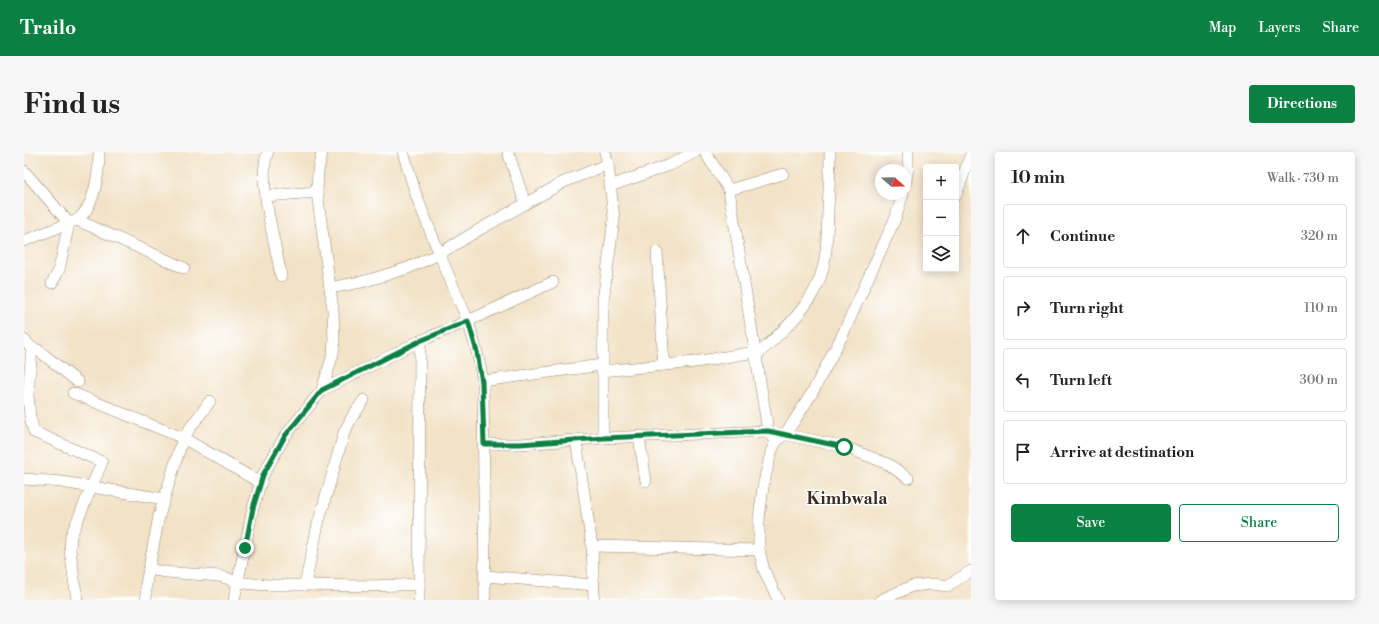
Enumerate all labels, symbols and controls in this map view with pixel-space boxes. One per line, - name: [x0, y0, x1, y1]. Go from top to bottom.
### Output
- text: Trailo: [20, 16, 76, 40]
- text: Map: [1209, 19, 1236, 37]
- text: Layers: [1258, 19, 1301, 37]
- text: Share: [1323, 19, 1359, 37]
- button: Directions: [1249, 85, 1355, 123]
- text: Find us: [24, 87, 120, 122]
- north arrow: [875, 164, 911, 200]
- map controls: [923, 164, 959, 272]
- button: +: [923, 164, 959, 200]
- text: 10 min: [1011, 167, 1065, 189]
- text: Walk · 730 m: [1267, 170, 1339, 186]
- button: −: [923, 200, 959, 236]
- icon: ahead: [1012, 225, 1034, 247]
- text: Continue: [1050, 227, 1115, 246]
- text: 320 m: [1301, 228, 1338, 244]
- button: layers: [923, 236, 959, 272]
- icon: right: [1012, 297, 1034, 319]
- text: Turn right: [1050, 299, 1124, 318]
- text: 110 m: [1304, 300, 1338, 316]
- icon: left: [1012, 369, 1034, 391]
- text: Turn left: [1050, 371, 1112, 390]
- text: 300 m: [1300, 372, 1338, 388]
- route start: [835, 438, 853, 456]
- icon: arrive: [1012, 441, 1034, 463]
- text: Arrive at destination: [1050, 443, 1194, 462]
- district label: Kimbwala: [806, 488, 888, 510]
- button: Save: [1011, 504, 1171, 542]
- button: Share: [1179, 504, 1339, 542]
- route end: [236, 539, 254, 557]

